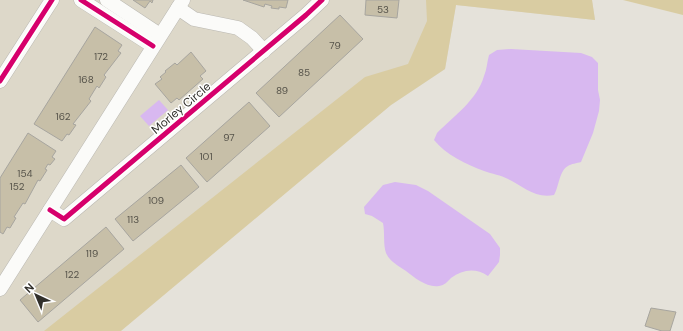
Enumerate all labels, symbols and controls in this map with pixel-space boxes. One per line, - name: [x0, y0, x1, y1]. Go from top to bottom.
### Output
- house number: 53: [377, 3, 389, 16]
- house number: 79: [329, 39, 341, 52]
- house number: 172: [94, 50, 108, 63]
- house number: 85: [298, 66, 310, 79]
- house number: 168: [78, 73, 94, 86]
- street label: Morley Circle: [148, 78, 214, 138]
- house number: 89: [276, 84, 288, 97]
- house number: 162: [56, 110, 71, 123]
- house number: 97: [223, 131, 235, 144]
- house number: 101: [199, 150, 213, 163]
- house number: 154: [17, 167, 33, 180]
- house number: 152: [10, 180, 25, 193]
- house number: 109: [148, 194, 164, 207]
- house number: 113: [127, 213, 139, 226]
- house number: 119: [86, 247, 98, 260]
- house number: 122: [65, 268, 80, 281]
- north arrow: [16, 275, 56, 315]
- text: N: [21, 280, 37, 296]

